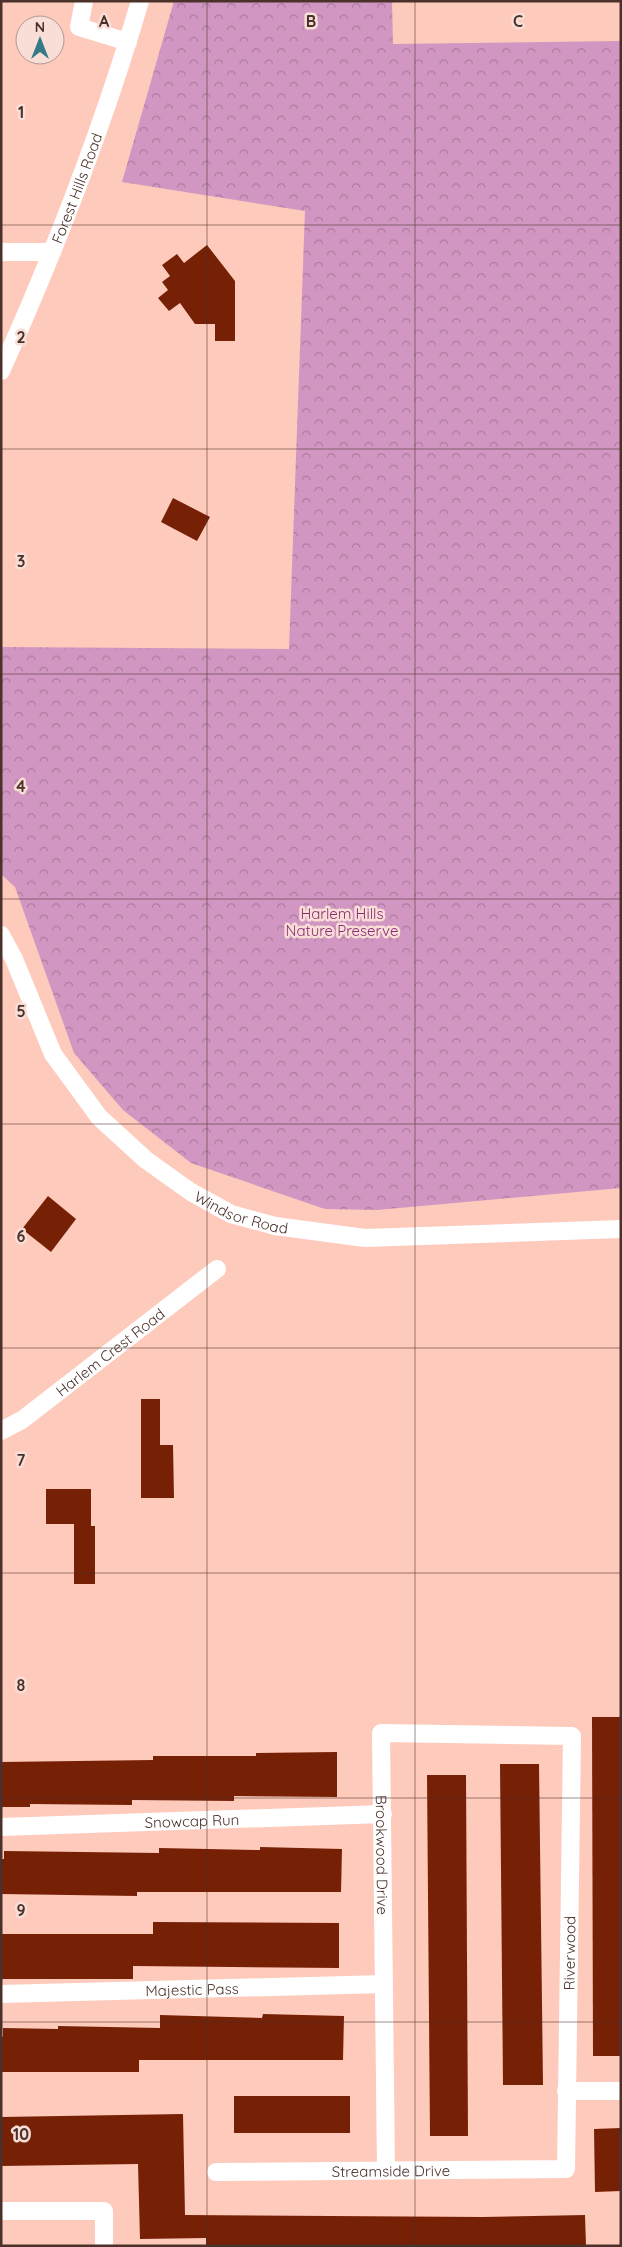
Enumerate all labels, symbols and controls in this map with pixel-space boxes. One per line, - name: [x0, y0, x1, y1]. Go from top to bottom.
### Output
- text: A: [99, 11, 110, 31]
- text: B: [306, 11, 316, 31]
- text: C: [513, 11, 523, 31]
- north arrow: [15, 15, 65, 65]
- text: N: [35, 18, 45, 36]
- text: 1: [18, 102, 24, 122]
- street label: Forest Hills Road: [47, 130, 106, 246]
- text: 2: [16, 327, 26, 347]
- text: 3: [17, 551, 25, 571]
- text: 4: [16, 776, 26, 796]
- park label: Harlem Hills Nature Preserve: [286, 904, 398, 940]
- text: 5: [16, 1001, 26, 1021]
- street label: Windsor Road: [191, 1186, 289, 1237]
- text: 6: [17, 1226, 26, 1246]
- street label: Harlem Crest Road: [52, 1304, 168, 1400]
- text: 7: [17, 1450, 26, 1470]
- text: 8: [17, 1675, 26, 1695]
- street label: Brookwood Drive: [372, 1795, 393, 1915]
- street label: Snowcap Run: [144, 1809, 240, 1832]
- text: 9: [16, 1900, 26, 1920]
- street label: Riverwood: [559, 1916, 579, 1990]
- street label: Majestic Pass: [145, 1978, 239, 2000]
- text: 10: [13, 2124, 29, 2144]
- street label: Streamside Drive: [332, 2160, 450, 2181]

